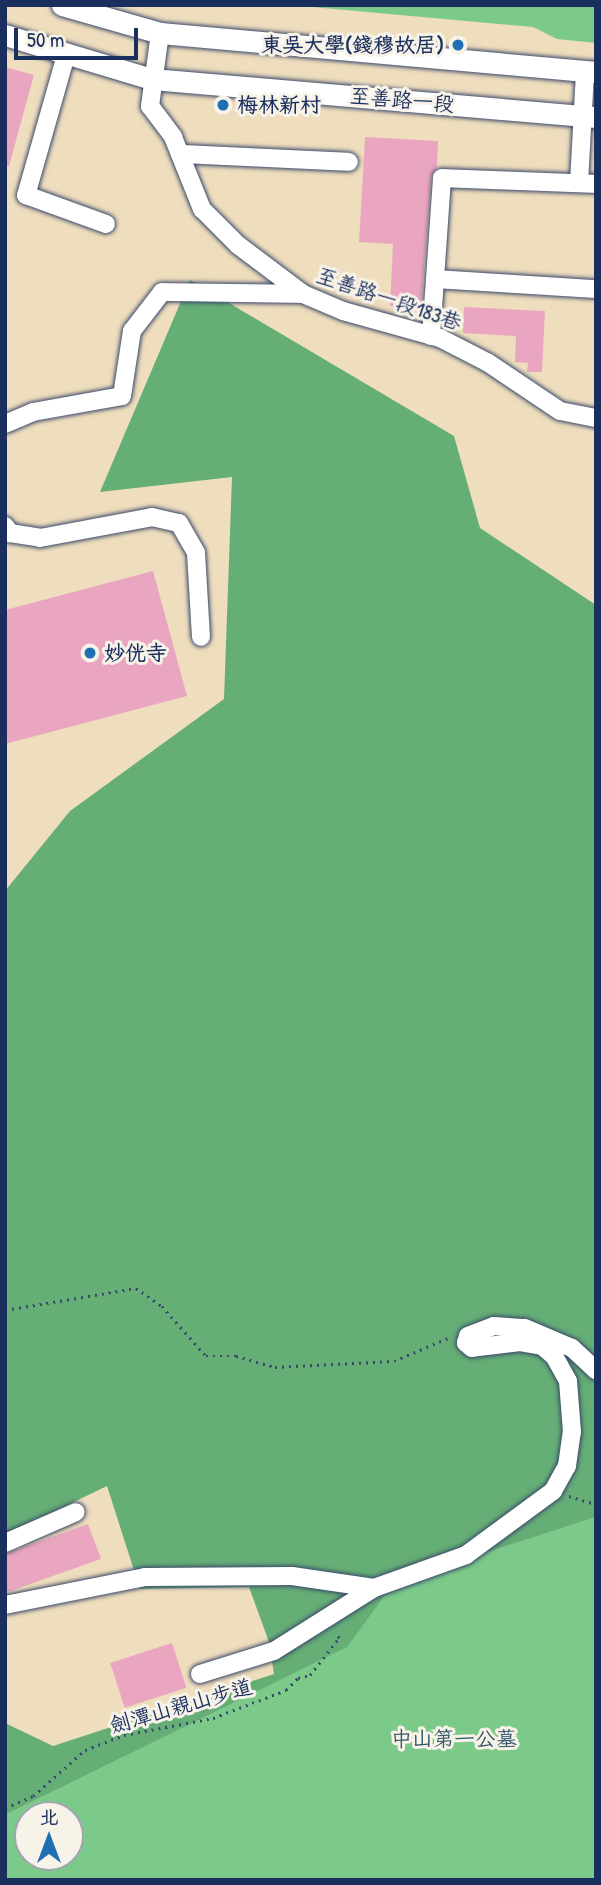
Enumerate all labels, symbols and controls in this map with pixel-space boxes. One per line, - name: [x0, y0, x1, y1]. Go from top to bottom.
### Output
- scale bar: [18, 14, 142, 58]
- text: 50 m: [27, 25, 64, 54]
- place label: 東吳大學(錢穆故居): [261, 32, 444, 58]
- marker: 東吳大學(錢穆故居): [450, 37, 466, 53]
- street label: 至善路一段: [349, 83, 455, 117]
- place label: 梅林新村: [237, 92, 321, 118]
- marker: 梅林新村: [215, 97, 231, 113]
- street label: 至善路一段183巷: [313, 262, 465, 336]
- place label: 妙侊寺: [104, 640, 167, 666]
- marker: 妙侊寺: [82, 645, 98, 661]
- street label: 劍潭山親山步道: [107, 1674, 255, 1738]
- park label: 中山第一公墓: [391, 1726, 517, 1752]
- north arrow: [14, 1801, 84, 1871]
- text: 北: [39, 1804, 59, 1830]

